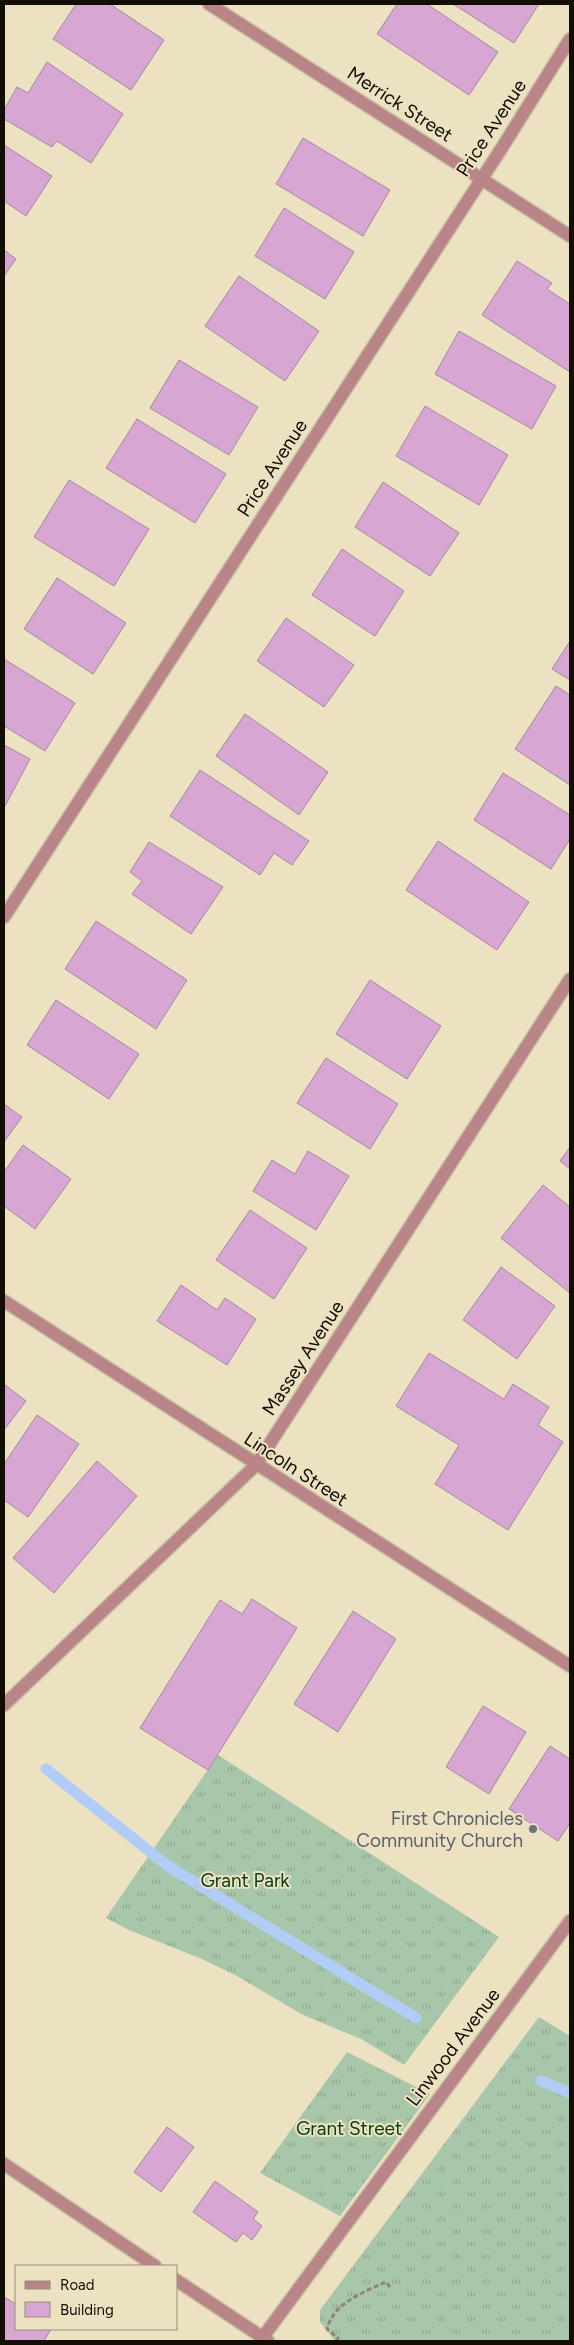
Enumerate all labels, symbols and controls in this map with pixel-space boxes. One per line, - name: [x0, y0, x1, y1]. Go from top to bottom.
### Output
- street label: Merrick Street: [343, 61, 457, 147]
- street label: Price Avenue: [451, 75, 531, 181]
- street label: Price Avenue: [232, 415, 312, 521]
- street label: Massey Avenue: [257, 1296, 349, 1420]
- street label: Lincoln Street: [240, 1427, 352, 1511]
- place label: First Chronicles Community Church: [356, 1807, 523, 1852]
- marker: First Chronicles Community Church: [527, 1823, 539, 1835]
- park label: Grant Park: [200, 1869, 290, 1892]
- street label: Linwood Avenue: [401, 1984, 505, 2110]
- park label: Grant Street: [296, 2117, 402, 2140]
- legend: [15, 2265, 178, 2330]
- text: Road: [60, 2276, 95, 2294]
- text: Building: [60, 2301, 114, 2319]

